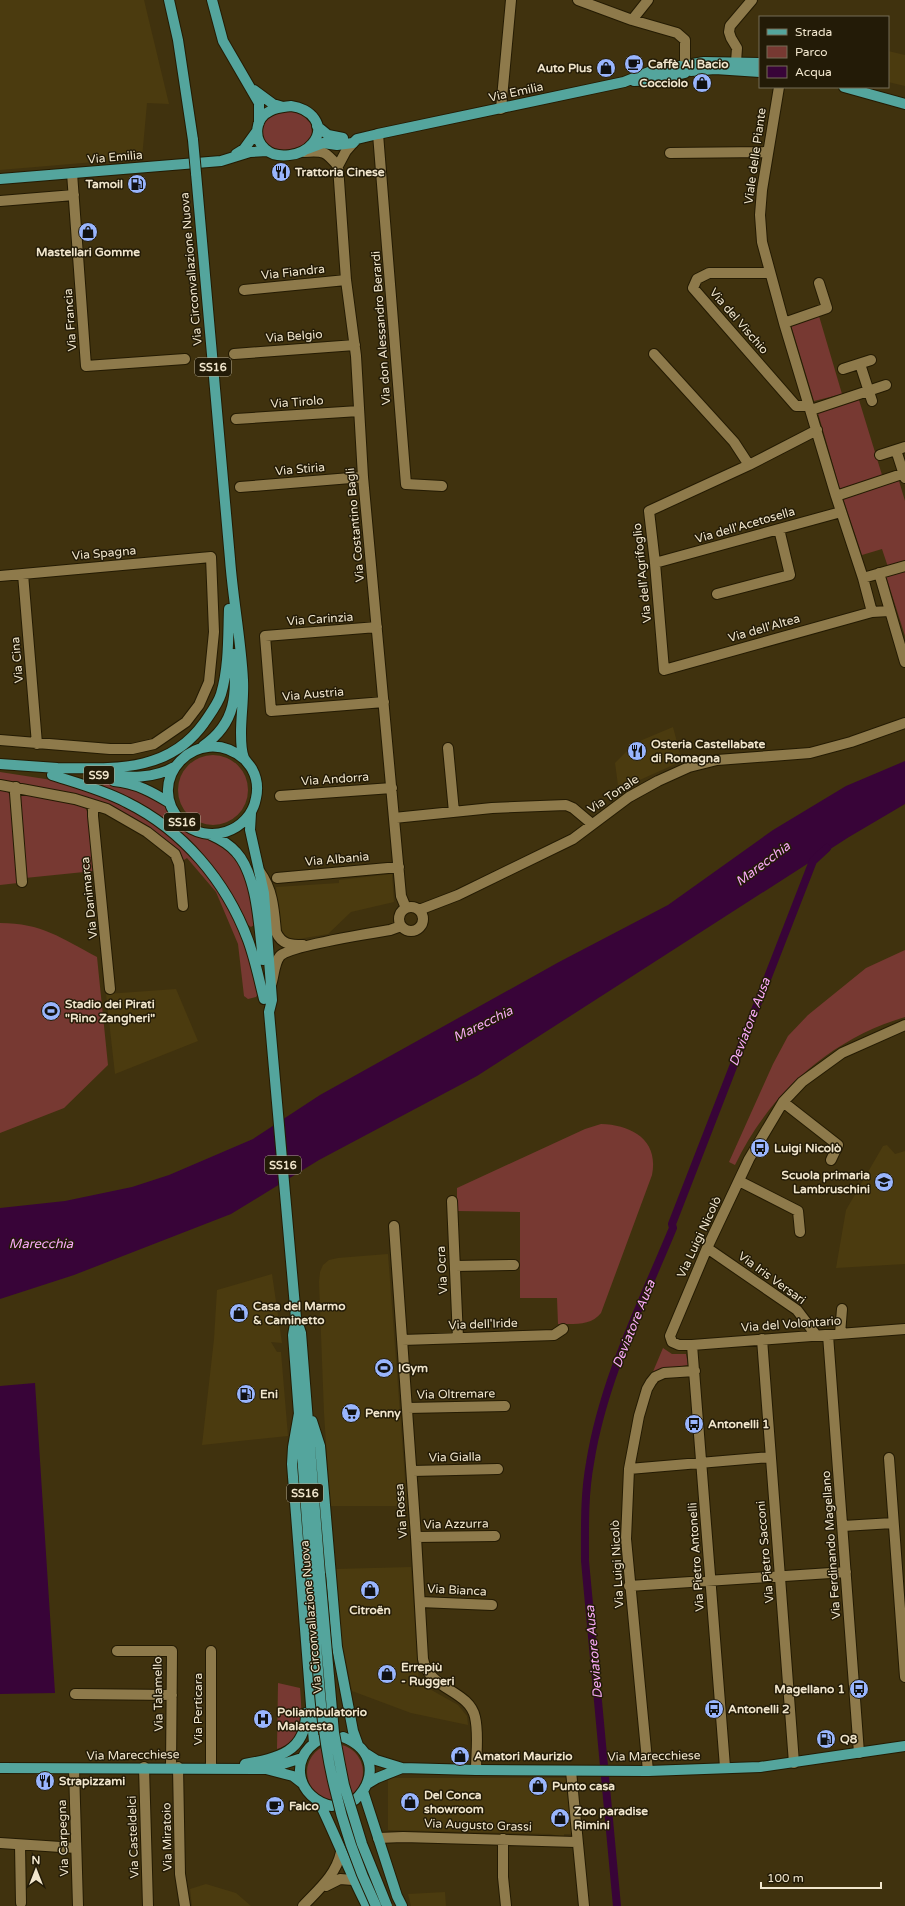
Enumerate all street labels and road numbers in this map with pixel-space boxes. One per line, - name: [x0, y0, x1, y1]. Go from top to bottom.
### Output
- street label: Via Emilia: [487, 79, 545, 105]
- street label: Viale delle Piante: [741, 107, 769, 205]
- street label: Via Emilia: [87, 148, 143, 166]
- street label: Via Circonvallazione Nuova: [177, 192, 205, 346]
- street label: Via don Alessandro Berardi: [369, 251, 393, 405]
- street label: Via Fiandra: [260, 262, 326, 282]
- street label: Via del Vischio: [707, 285, 771, 357]
- street label: Via Francia: [61, 288, 79, 352]
- street label: Via Belgio: [265, 327, 323, 345]
- road number: SS16: [195, 358, 231, 376]
- street label: Via Tirolo: [270, 393, 324, 411]
- street label: Via Stiria: [274, 460, 326, 478]
- street label: Via Costantino Bagli: [343, 467, 367, 583]
- street label: Via dell'Acetosella: [694, 504, 796, 546]
- street label: Via dell'Agrifoglio: [630, 522, 654, 624]
- street label: Via Spagna: [71, 543, 137, 563]
- street label: Via Carinzia: [286, 610, 354, 628]
- street label: Via dell'Altea: [727, 611, 801, 645]
- street label: Via Cina: [8, 636, 26, 684]
- street label: Via Austria: [282, 684, 344, 704]
- road number: SS9: [84, 766, 114, 784]
- street label: Via Andorra: [301, 770, 369, 788]
- street label: Via Tonale: [585, 772, 641, 816]
- road number: SS16: [164, 813, 200, 831]
- street label: Via Albania: [304, 849, 370, 869]
- street label: Via Danimarca: [78, 856, 100, 940]
- road number: SS16: [265, 1156, 301, 1174]
- street label: Via Luigi Nicolò: [674, 1194, 724, 1280]
- street label: Via Ocra: [434, 1246, 450, 1294]
- street label: Via Iris Versari: [736, 1249, 808, 1307]
- street label: Via del Volontario: [741, 1314, 841, 1334]
- street label: Via dell'Iride: [448, 1316, 518, 1332]
- street label: Via Oltremare: [417, 1386, 496, 1402]
- street label: Via Gialla: [429, 1450, 481, 1464]
- street label: Via Ferdinando Magellano: [819, 1470, 843, 1620]
- street label: Via Rossa: [392, 1483, 410, 1539]
- road number: SS16: [287, 1484, 323, 1502]
- street label: Via Pietro Sacconi: [754, 1500, 776, 1604]
- street label: Via Pietro Antonelli: [685, 1502, 707, 1612]
- street label: Via Azzurra: [423, 1516, 489, 1532]
- street label: Via Luigi Nicolò: [608, 1519, 626, 1609]
- street label: Via Circonvallazione Nuova: [297, 1540, 325, 1694]
- street label: Via Bianca: [427, 1581, 487, 1599]
- street label: Via Talamello: [150, 1656, 166, 1732]
- street label: Via Perticara: [191, 1673, 205, 1745]
- street label: Via Marecchiese: [86, 1747, 180, 1763]
- street label: Via Marecchiese: [607, 1748, 701, 1764]
- street label: Via Casteldelci: [125, 1795, 141, 1879]
- street label: Via Carpegna: [55, 1799, 71, 1877]
- street label: Via Miratoio: [159, 1802, 175, 1872]
- street label: Via Augusto Grassi: [424, 1816, 532, 1834]

